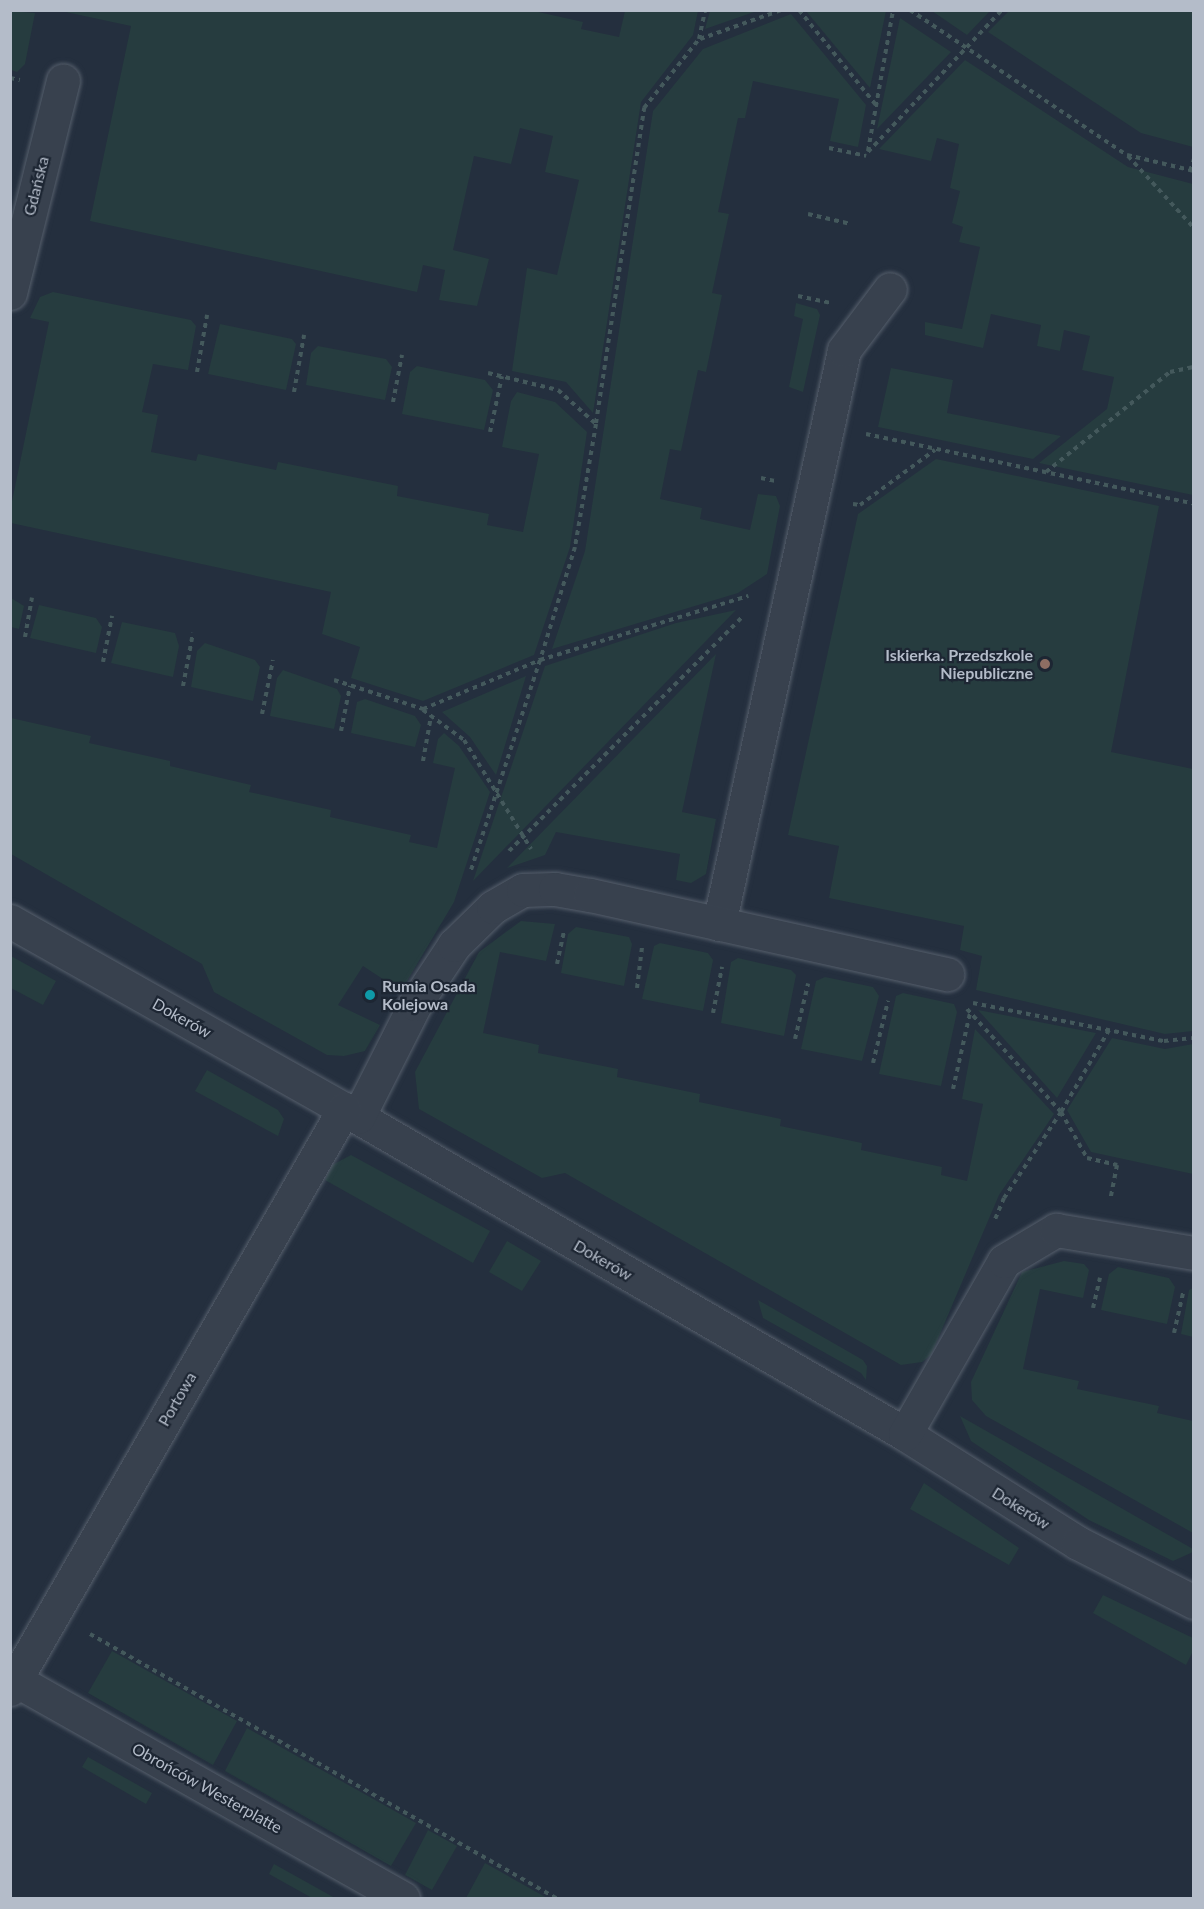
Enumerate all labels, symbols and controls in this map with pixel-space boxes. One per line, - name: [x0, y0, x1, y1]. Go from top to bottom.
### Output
- street label: Gdańska: [19, 154, 53, 218]
- place label: Iskierka. Przedszkole Niepubliczne: [885, 645, 1033, 683]
- marker: Iskierka. Przedszkole Niepubliczne: [1038, 657, 1052, 671]
- place label: Rumia Osada Kolejowa: [382, 976, 476, 1014]
- marker: Rumia Osada Kolejowa: [363, 988, 377, 1002]
- street label: Dokerów: [149, 994, 215, 1042]
- street label: Dokerów: [570, 1236, 636, 1284]
- street label: Portowa: [154, 1369, 200, 1429]
- street label: Dokerów: [989, 1483, 1053, 1533]
- street label: Obrońców Westerplatte: [128, 1739, 286, 1837]

